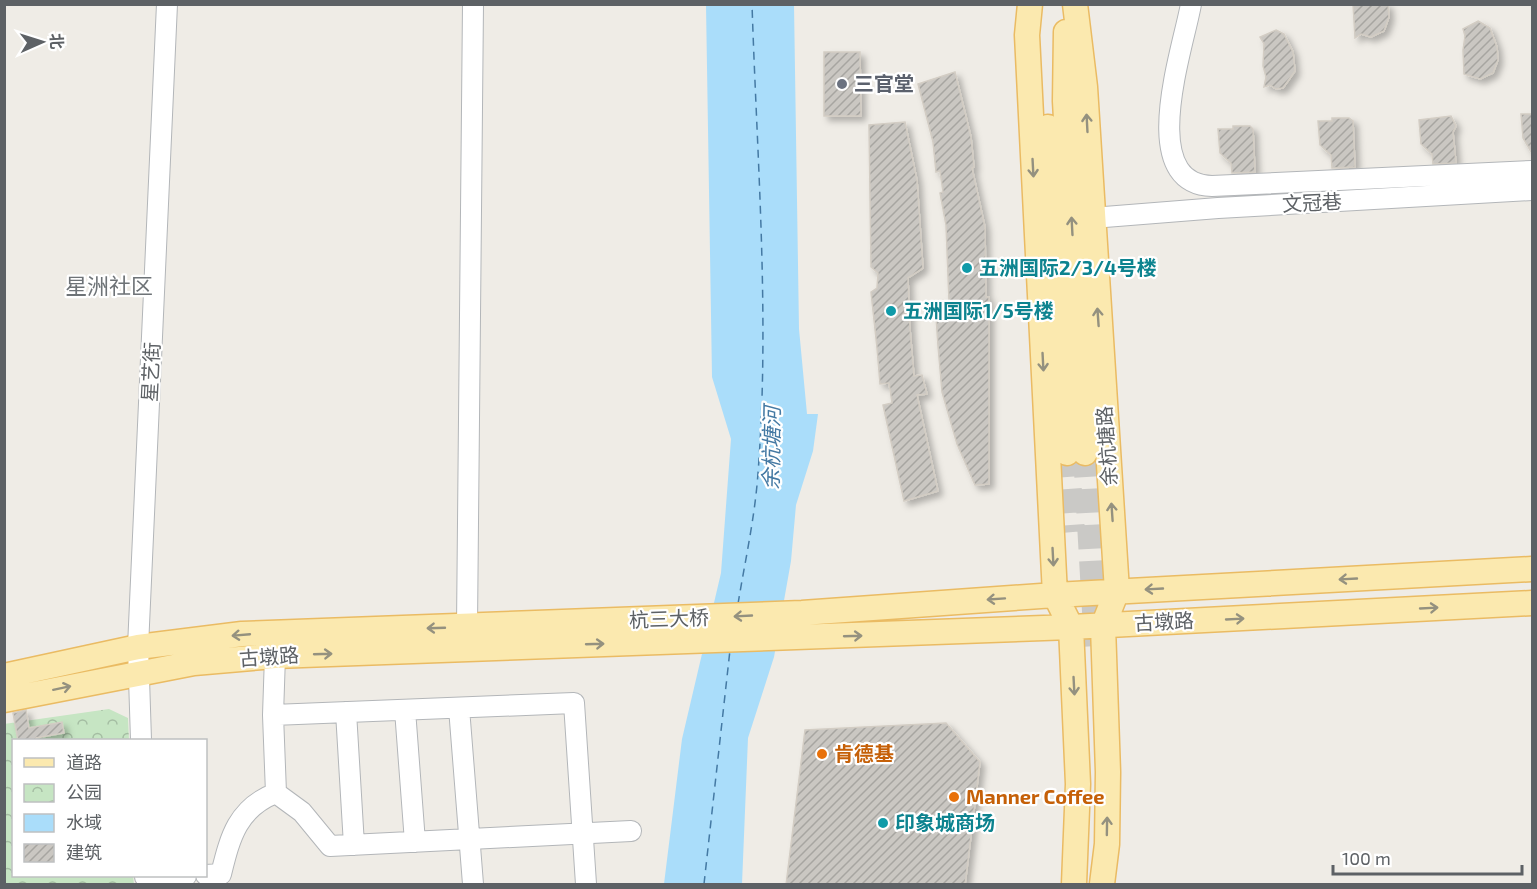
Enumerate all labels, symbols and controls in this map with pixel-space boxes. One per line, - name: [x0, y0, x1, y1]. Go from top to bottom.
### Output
- north arrow: [12, 12, 72, 72]
- text: 北: [48, 33, 67, 50]
- place label: 三官堂: [854, 71, 914, 95]
- marker: 三官堂: [835, 77, 849, 91]
- one-way arrow: [1082, 113, 1093, 133]
- one-way arrow: [1028, 157, 1039, 177]
- street label: 文冠巷: [1281, 188, 1343, 216]
- one-way arrow: [1067, 217, 1078, 237]
- place label: 五洲国际2/3/4号楼: [979, 255, 1157, 279]
- marker: 五洲国际2/3/4号楼: [960, 261, 974, 275]
- district label: 星洲社区: [65, 272, 153, 298]
- place label: 五洲国际1/5号楼: [903, 298, 1054, 322]
- marker: 五洲国际1/5号楼: [884, 304, 898, 318]
- one-way arrow: [1092, 308, 1103, 328]
- street label: 星艺街: [136, 341, 164, 403]
- one-way arrow: [1038, 352, 1049, 372]
- water label: 余杭塘河: [757, 402, 784, 490]
- street label: 余杭塘路: [1091, 405, 1121, 487]
- one-way arrow: [1106, 502, 1117, 522]
- one-way arrow: [1047, 547, 1058, 567]
- one-way arrow: [1339, 574, 1359, 585]
- one-way arrow: [1144, 584, 1164, 595]
- one-way arrow: [987, 594, 1007, 605]
- one-way arrow: [1419, 603, 1439, 614]
- street label: 杭三大桥: [629, 605, 709, 631]
- street label: 古墩路: [1133, 607, 1195, 635]
- one-way arrow: [734, 610, 754, 621]
- one-way arrow: [1224, 613, 1244, 624]
- one-way arrow: [426, 622, 446, 633]
- one-way arrow: [231, 630, 251, 641]
- one-way arrow: [843, 630, 863, 641]
- one-way arrow: [585, 639, 605, 650]
- street label: 古墩路: [238, 642, 300, 670]
- one-way arrow: [312, 649, 332, 660]
- one-way arrow: [1069, 675, 1080, 695]
- one-way arrow: [52, 682, 71, 694]
- legend: [12, 739, 207, 877]
- place label: 肯德基: [834, 741, 894, 765]
- marker: 肯德基: [815, 747, 829, 761]
- text: 道路: [66, 751, 102, 773]
- text: 公园: [66, 781, 102, 803]
- place label: Manner Coffee: [966, 784, 1105, 808]
- marker: Manner Coffee: [947, 790, 961, 804]
- place label: 印象城商场: [895, 810, 995, 834]
- text: 水域: [66, 811, 102, 833]
- marker: 印象城商场: [876, 816, 890, 830]
- one-way arrow: [1101, 817, 1113, 837]
- scale bar: [1333, 838, 1522, 876]
- text: 建筑: [66, 841, 102, 863]
- text: 100 m: [1342, 847, 1391, 869]

